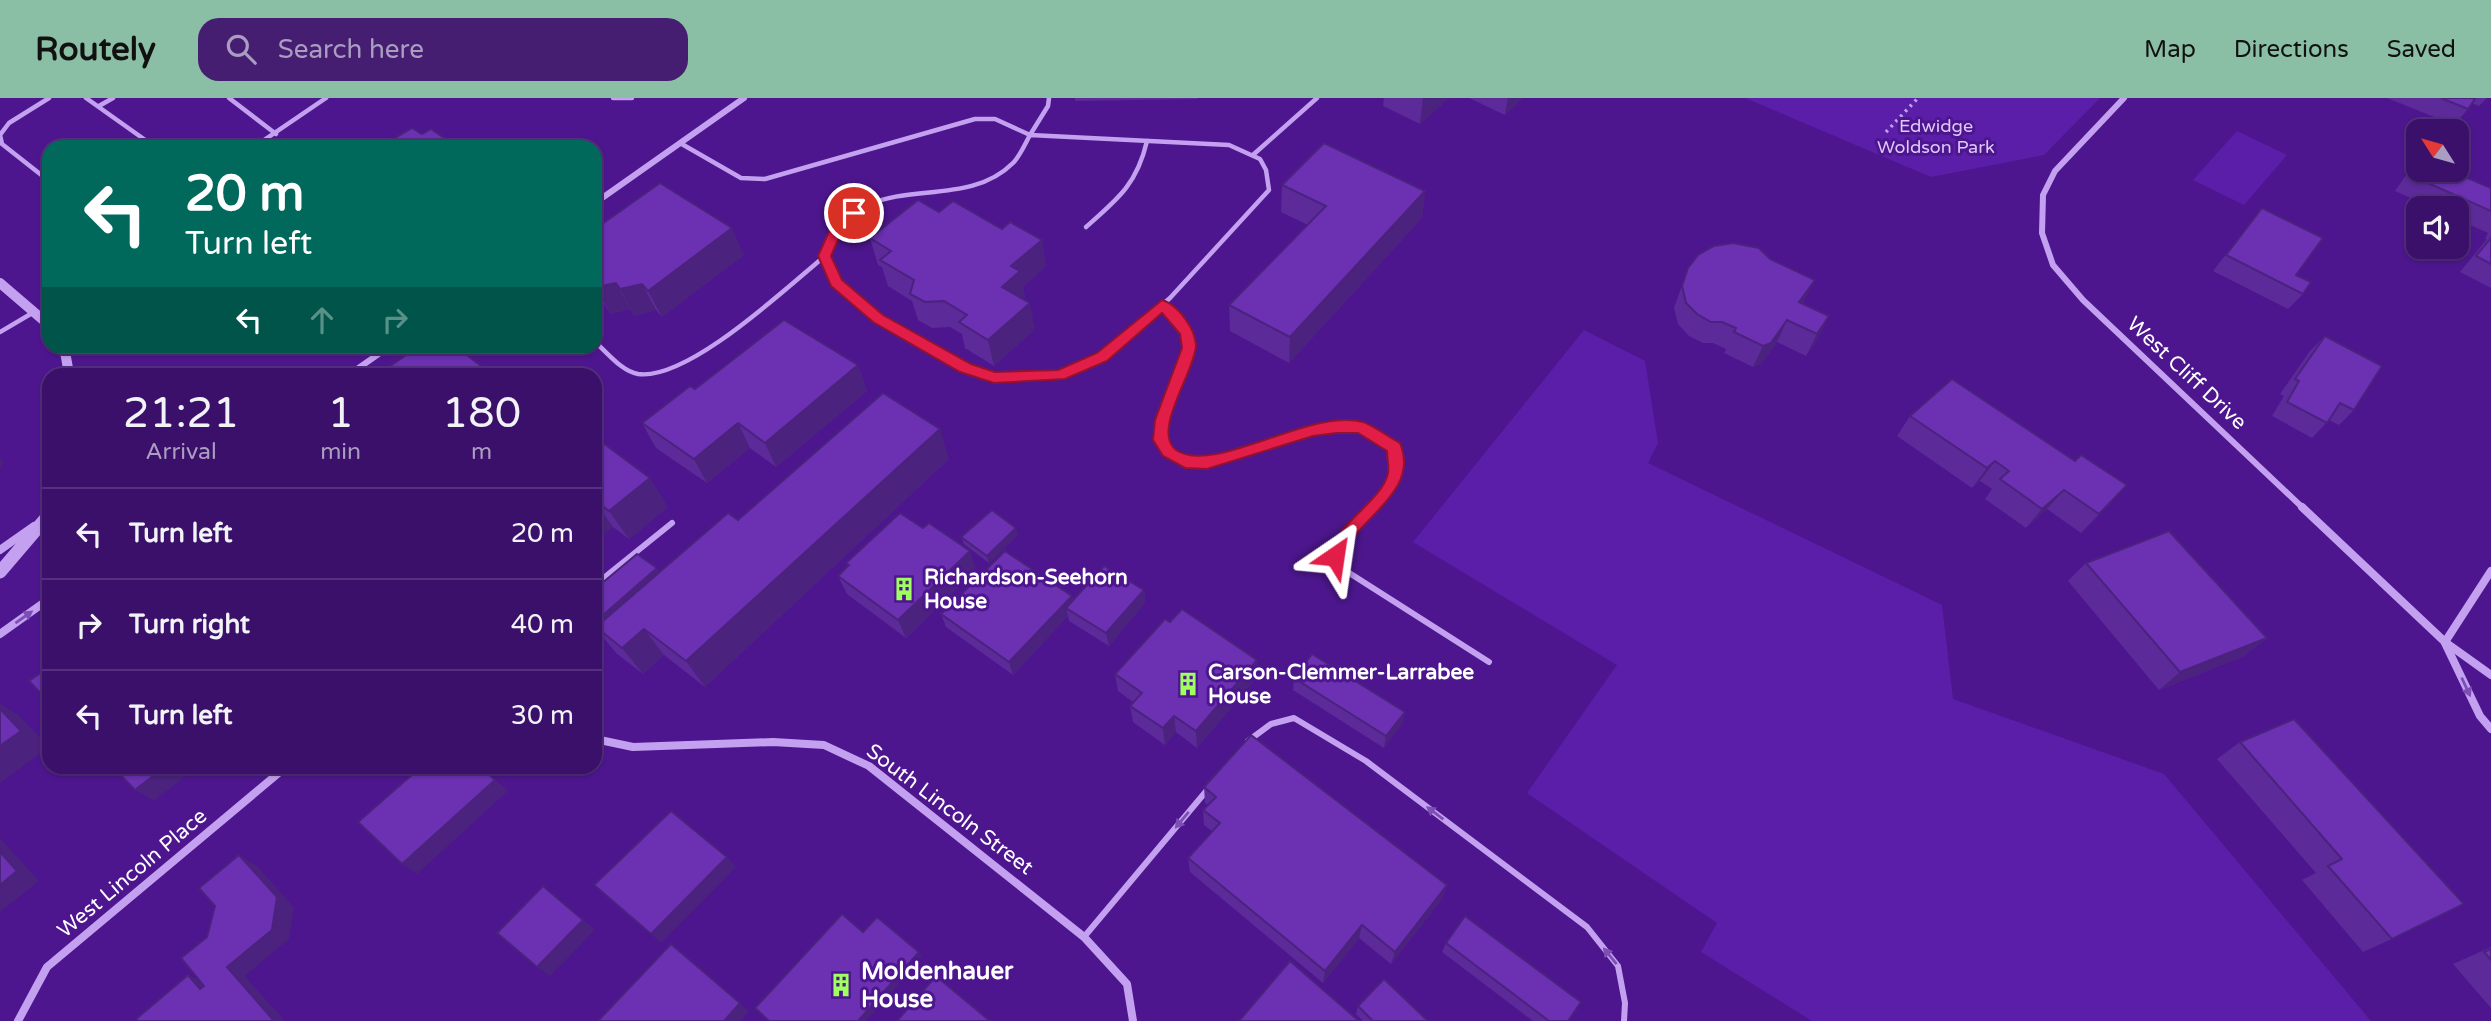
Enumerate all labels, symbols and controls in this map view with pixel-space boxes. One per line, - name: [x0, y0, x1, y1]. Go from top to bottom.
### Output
- search box: [198, 18, 688, 81]
- text: Routely: [35, 30, 156, 69]
- icon: search: [222, 30, 260, 68]
- text: Search here: [278, 34, 424, 65]
- text: Map: [2144, 35, 2196, 64]
- text: Directions: [2234, 35, 2349, 64]
- text: Saved: [2387, 35, 2456, 64]
- park label: Edwidge Woldson Park: [1877, 115, 1995, 158]
- north arrow: [2406, 119, 2469, 182]
- map controls: [2406, 119, 2469, 259]
- text: 20 m: [185, 165, 304, 224]
- icon: left: [70, 168, 161, 259]
- pin: [824, 183, 884, 243]
- icon: arrive: [835, 194, 873, 232]
- button: sound: [2406, 196, 2469, 259]
- text: Turn left: [185, 225, 312, 263]
- icon: left: [230, 301, 268, 339]
- icon: ahead: [303, 301, 341, 339]
- icon: right: [376, 301, 414, 339]
- street label: West Cliff Drive: [2122, 312, 2252, 435]
- text: 21:21: [123, 388, 239, 439]
- text: 1: [327, 388, 354, 439]
- text: 180: [442, 388, 521, 439]
- text: Arrival: [146, 438, 217, 466]
- text: min: [320, 438, 361, 466]
- text: m: [471, 438, 492, 466]
- icon: left: [70, 515, 108, 553]
- text: Turn left: [129, 518, 232, 549]
- text: 20 m: [511, 518, 574, 549]
- position arrow: [1298, 519, 1372, 593]
- place label: Richardson-Seehorn House: [924, 565, 1128, 614]
- building icon: Richardson-Seehorn House: [890, 575, 918, 603]
- icon: right: [70, 606, 108, 644]
- text: Turn right: [129, 609, 250, 640]
- text: 40 m: [511, 609, 574, 640]
- one-way arrow: [15, 611, 34, 624]
- place label: Carson-Clemmer-Larrabee House: [1208, 660, 1474, 709]
- building icon: Carson-Clemmer-Larrabee House: [1174, 670, 1202, 698]
- one-way arrow: [2460, 677, 2472, 697]
- icon: left: [70, 697, 108, 735]
- text: Turn left: [129, 700, 232, 731]
- text: 30 m: [511, 700, 574, 731]
- street label: South Lincoln Street: [861, 739, 1038, 880]
- street label: West Lincoln Place: [53, 804, 212, 943]
- one-way arrow: [1426, 806, 1444, 820]
- one-way arrow: [1175, 811, 1190, 828]
- one-way arrow: [1603, 948, 1618, 966]
- place label: Moldenhauer House: [861, 957, 1014, 1014]
- building icon: Moldenhauer House: [827, 971, 855, 999]

